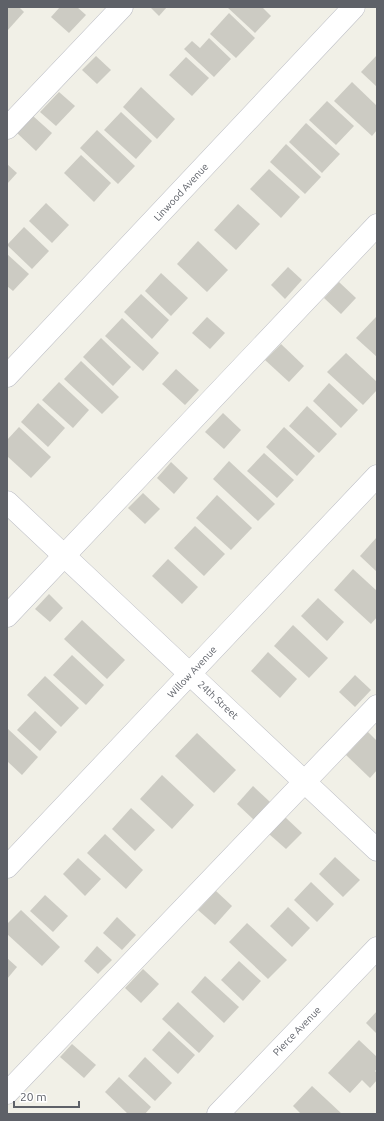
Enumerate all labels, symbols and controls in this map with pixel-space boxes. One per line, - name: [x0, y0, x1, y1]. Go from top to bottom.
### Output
- street label: Linwood Avenue: [152, 161, 210, 223]
- street label: Willow Avenue: [165, 644, 219, 700]
- street label: 24th Street: [196, 679, 240, 722]
- street label: Pierce Avenue: [271, 1004, 323, 1058]
- scale bar: [14, 1083, 79, 1109]
- text: 20 m: [20, 1090, 47, 1103]

